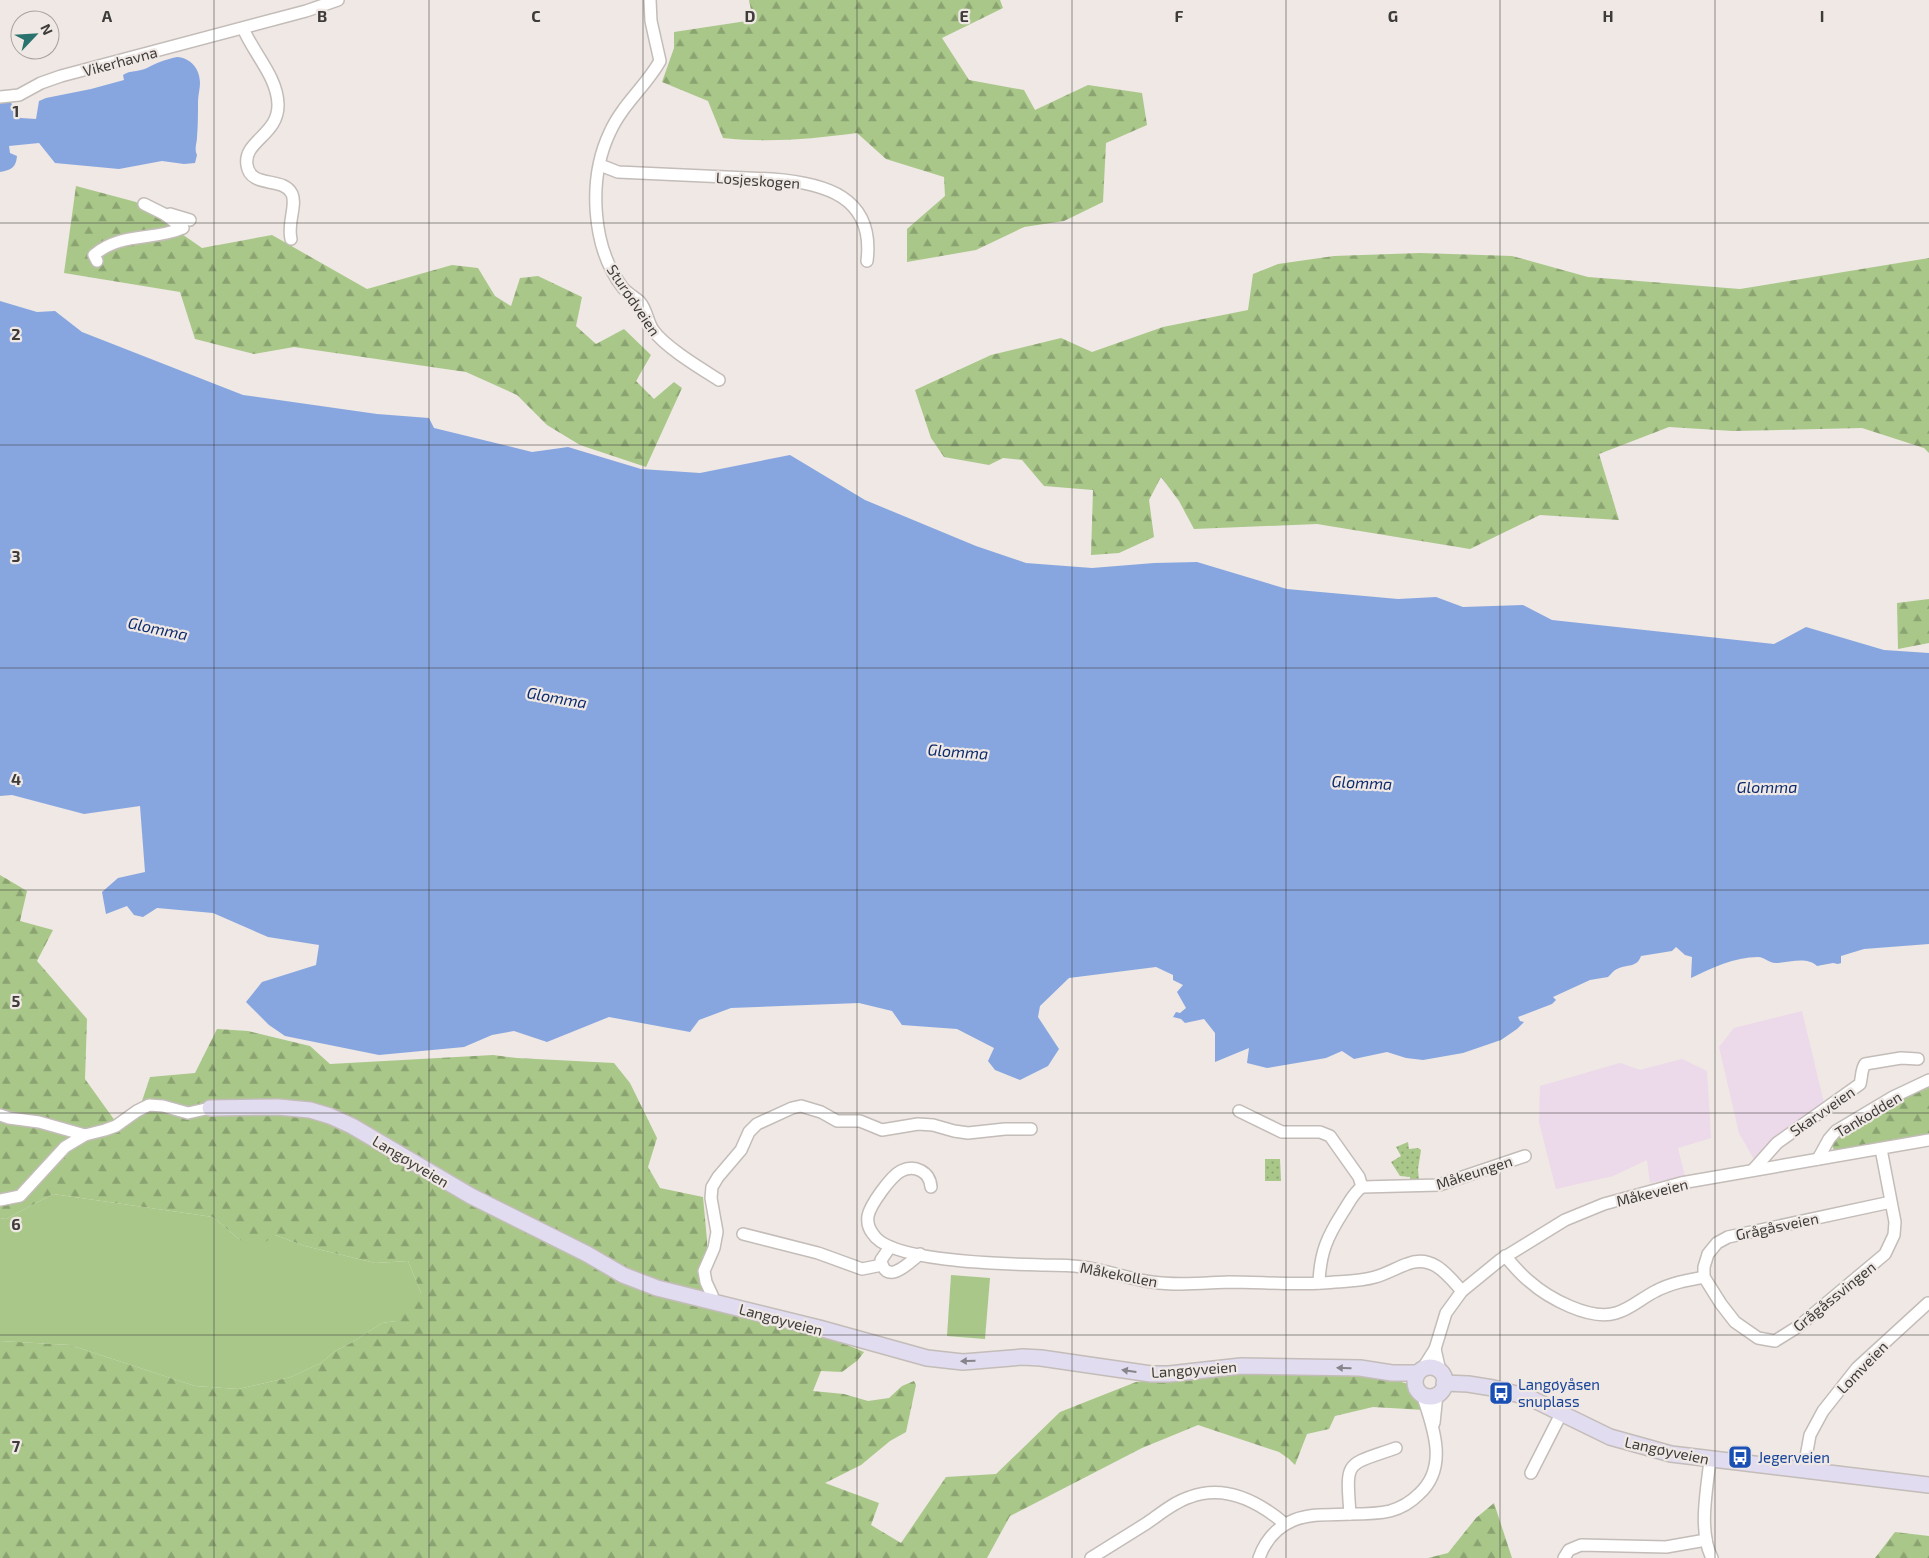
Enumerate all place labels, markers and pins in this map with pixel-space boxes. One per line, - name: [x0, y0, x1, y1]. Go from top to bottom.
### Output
- place label: Langøyåsen snuplass: [1518, 1375, 1600, 1410]
- bus stop icon: Langøyåsen snuplass: [1488, 1380, 1514, 1406]
- bus stop icon: Jegerveien: [1727, 1444, 1753, 1470]
- place label: Jegerveien: [1758, 1448, 1830, 1466]

